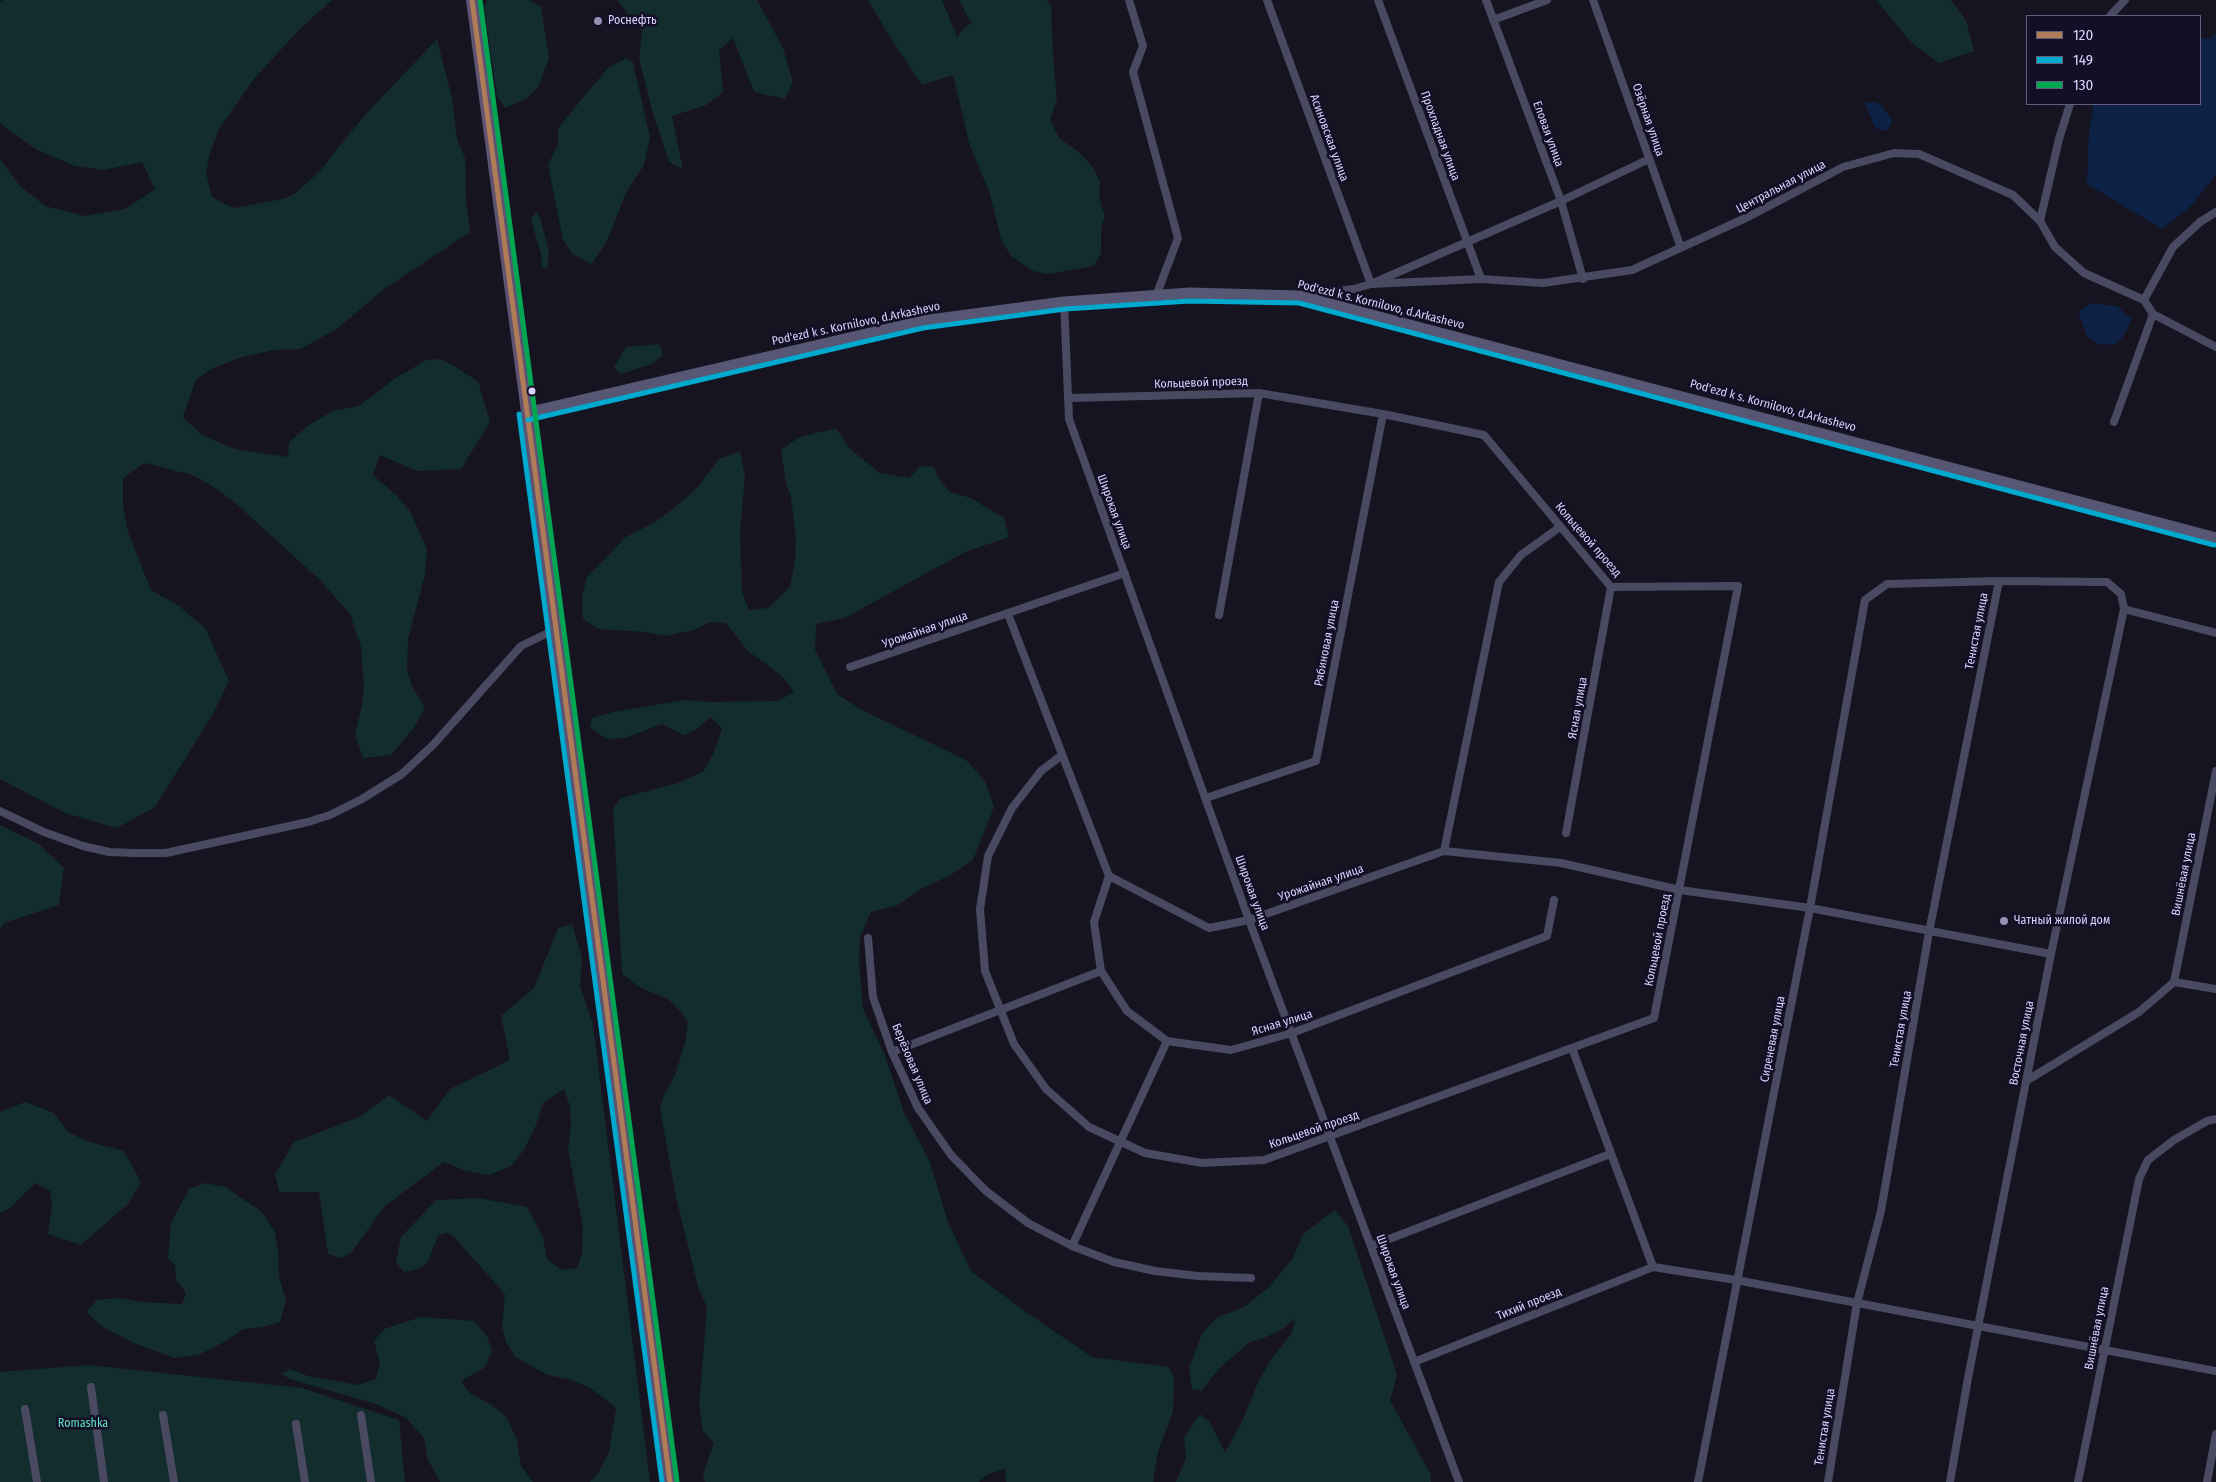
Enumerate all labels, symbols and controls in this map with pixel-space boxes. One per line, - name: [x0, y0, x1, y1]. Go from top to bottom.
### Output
- place label: Роснефть: [608, 14, 657, 28]
- marker: Роснефть: [592, 15, 604, 27]
- legend: [2026, 15, 2201, 105]
- text: 120: [2073, 26, 2093, 44]
- text: 149: [2073, 51, 2093, 69]
- text: 130: [2073, 76, 2093, 94]
- street label: Озёрная улица: [1629, 82, 1667, 158]
- street label: Прохладная улица: [1417, 89, 1463, 183]
- street label: Асиновская улица: [1307, 92, 1351, 184]
- street label: Еловая улица: [1529, 99, 1567, 169]
- street label: Центральная улица: [1734, 157, 1828, 217]
- street label: Pod'ezd k s. Kornilovo, d.Arkashevo: [1296, 277, 1466, 333]
- street label: Pod'ezd k s. Kornilovo, d.Arkashevo: [771, 299, 941, 349]
- street label: Кольцевой проезд: [1154, 374, 1248, 392]
- street label: Pod'ezd k s. Kornilovo, d.Arkashevo: [1688, 377, 1858, 435]
- unlabelled marker: [527, 386, 537, 396]
- street label: Широкая улица: [1094, 472, 1134, 552]
- street label: Кольцевой проезд: [1552, 500, 1624, 580]
- street label: Тенистая улица: [1962, 591, 1992, 671]
- street label: Рябиновая улица: [1312, 599, 1342, 687]
- street label: Урожайная улица: [880, 609, 970, 651]
- street label: Ясная улица: [1565, 676, 1591, 740]
- street label: Вишнёвая улица: [2169, 831, 2199, 917]
- street label: Широкая улица: [1232, 853, 1272, 933]
- street label: Урожайная улица: [1276, 862, 1366, 904]
- street label: Кольцевой проезд: [1642, 893, 1674, 987]
- place label: Чатный жилой дом: [2014, 914, 2110, 928]
- marker: Чатный жилой дом: [1998, 915, 2010, 927]
- street label: Тенистая улица: [1887, 989, 1915, 1069]
- street label: Сиреневая улица: [1758, 995, 1788, 1083]
- street label: Восточная улица: [2007, 999, 2037, 1087]
- street label: Ясная улица: [1250, 1007, 1314, 1039]
- street label: Берёзовая улица: [888, 1021, 936, 1107]
- street label: Кольцевой проезд: [1267, 1108, 1361, 1152]
- street label: Широкая улица: [1373, 1232, 1413, 1312]
- street label: Тихий проезд: [1495, 1284, 1563, 1324]
- street label: Вишнёвая улица: [2082, 1285, 2112, 1371]
- street label: Тенистая улица: [1812, 1387, 1838, 1467]
- park label: Romashka: [58, 1417, 108, 1431]

